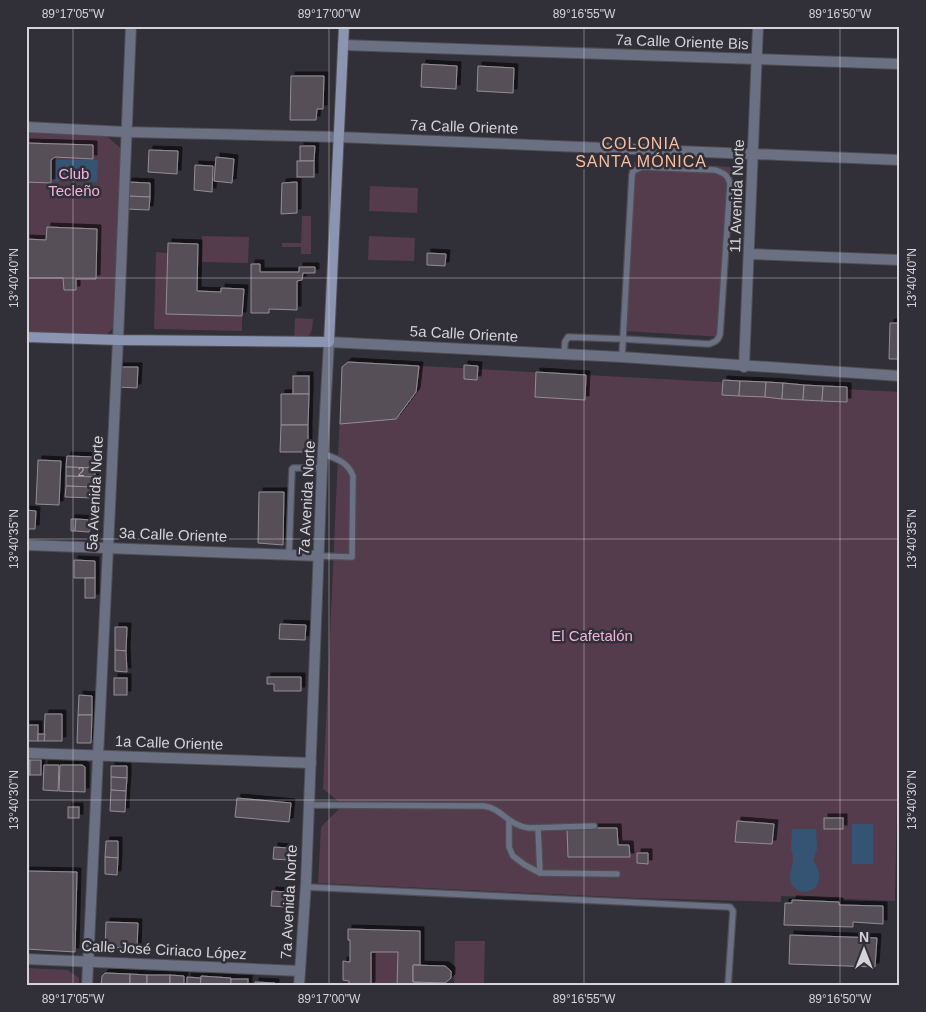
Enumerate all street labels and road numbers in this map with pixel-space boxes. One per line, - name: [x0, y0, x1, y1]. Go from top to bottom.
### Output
- street label: 7a Calle Oriente Bis: [615, 31, 749, 52]
- street label: 7a Calle Oriente: [410, 116, 518, 137]
- street label: 11 Avenida Norte: [726, 139, 747, 253]
- street label: 5a Calle Oriente: [409, 322, 519, 345]
- street label: 5a Avenida Norte: [83, 435, 106, 551]
- street label: 7a Avenida Norte: [295, 440, 318, 556]
- street label: 3a Calle Oriente: [119, 524, 227, 545]
- street label: 1a Calle Oriente: [115, 732, 223, 753]
- street label: 7a Avenida Norte: [277, 844, 300, 960]
- street label: Calle José Ciriaco López: [81, 937, 247, 962]

